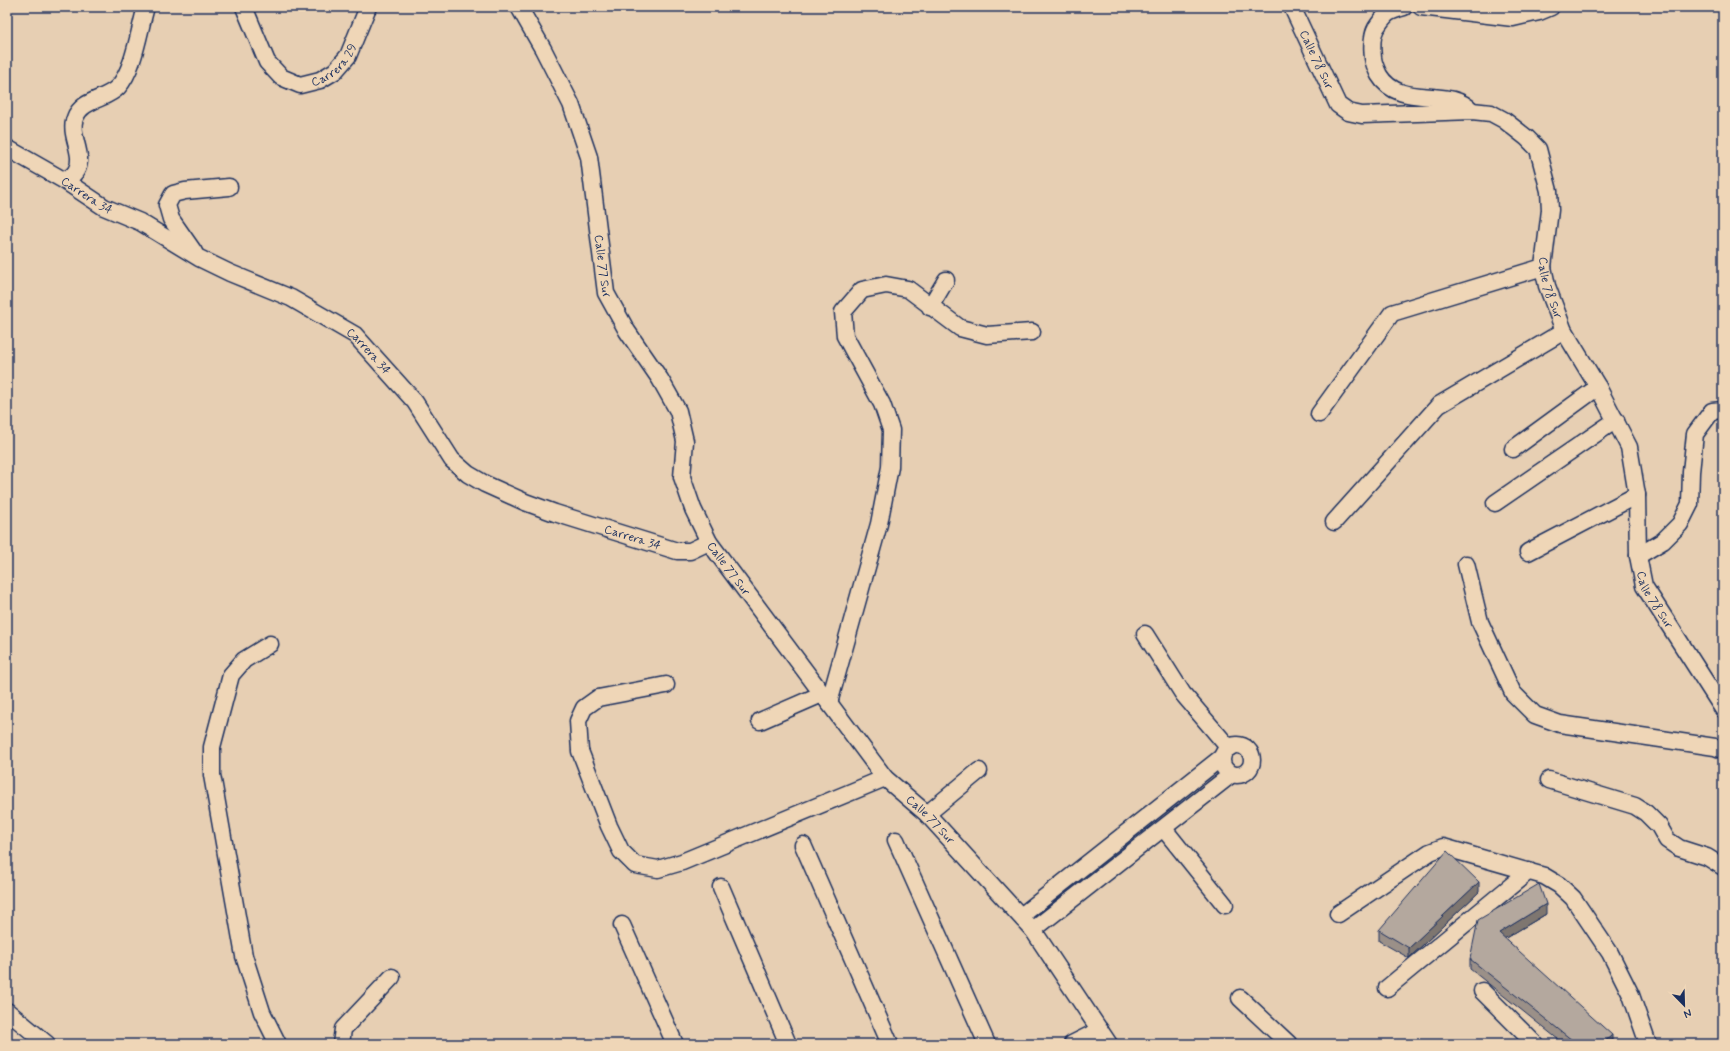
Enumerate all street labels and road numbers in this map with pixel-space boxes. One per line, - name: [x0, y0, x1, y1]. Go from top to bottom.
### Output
- street label: Calle 78 Sur: [1295, 28, 1337, 92]
- street label: Carrera 29: [310, 42, 361, 91]
- street label: Carrera 34: [57, 173, 115, 219]
- street label: Calle 77 Sur: [590, 234, 614, 301]
- street label: Calle 78 Sur: [1534, 256, 1566, 321]
- street label: Carrera 34: [343, 325, 394, 378]
- street label: Carrera 34: [602, 522, 663, 555]
- street label: Calle 77 Sur: [703, 539, 753, 599]
- street label: Calle 78 Sur: [1632, 570, 1676, 632]
- street label: Calle 77 Sur: [902, 792, 958, 848]

